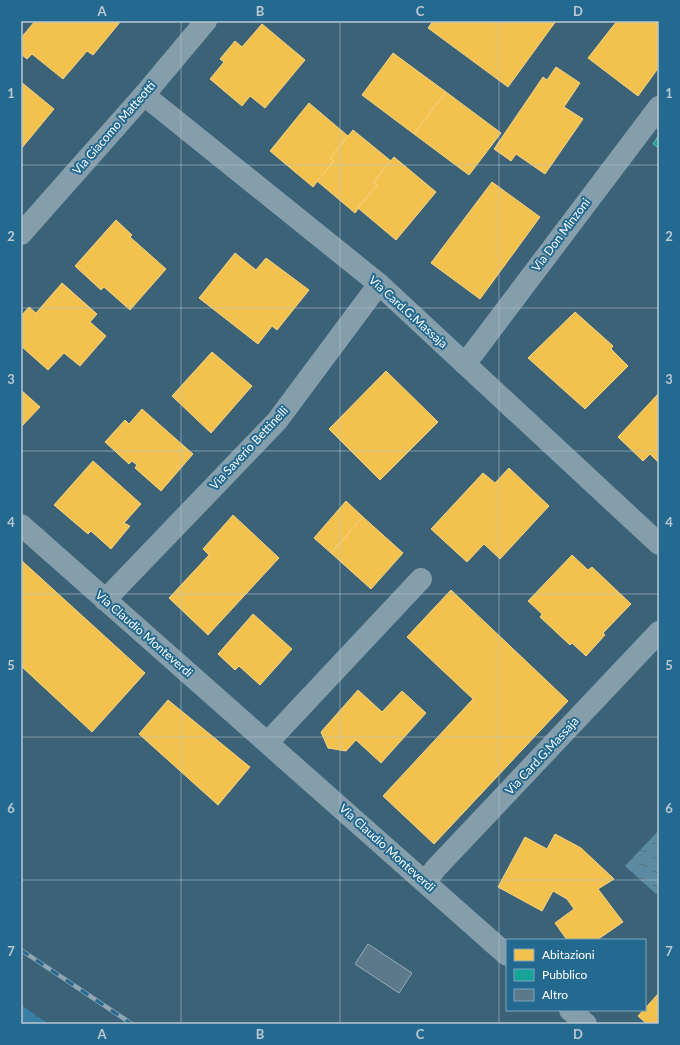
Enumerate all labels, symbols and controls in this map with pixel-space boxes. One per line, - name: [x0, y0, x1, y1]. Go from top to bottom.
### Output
- text: A: [96, 3, 107, 19]
- text: B: [256, 3, 265, 19]
- text: C: [416, 3, 425, 19]
- text: D: [573, 3, 583, 19]
- street label: Via Giacomo Matteotti: [69, 78, 158, 177]
- text: 1: [7, 85, 15, 101]
- text: 1: [665, 85, 673, 101]
- street label: Via Don Minzoni: [528, 195, 593, 274]
- text: 2: [7, 228, 15, 244]
- text: 2: [665, 228, 673, 244]
- street label: Via Card.G.Massaja: [366, 272, 451, 351]
- text: 3: [7, 371, 15, 387]
- text: 3: [665, 371, 673, 387]
- street label: Via Saverio Bettinelli: [206, 403, 291, 492]
- text: 4: [7, 514, 15, 530]
- text: 4: [665, 514, 673, 530]
- street label: Via Claudio Monteverdi: [93, 587, 196, 680]
- text: 5: [7, 657, 15, 673]
- text: 5: [665, 657, 673, 673]
- street label: Via Card.G.Massaja: [502, 714, 582, 798]
- text: 6: [7, 800, 15, 816]
- text: 6: [665, 800, 673, 816]
- street label: Via Claudio Monteverdi: [336, 801, 438, 895]
- legend: [506, 939, 646, 1011]
- text: 7: [7, 943, 15, 959]
- text: 7: [665, 943, 673, 959]
- text: Abitazioni: [542, 947, 595, 962]
- text: Pubblico: [542, 967, 588, 982]
- text: Altro: [542, 987, 568, 1002]
- text: A: [96, 1026, 107, 1042]
- text: B: [256, 1026, 265, 1042]
- text: C: [416, 1026, 425, 1042]
- text: D: [573, 1026, 583, 1042]

